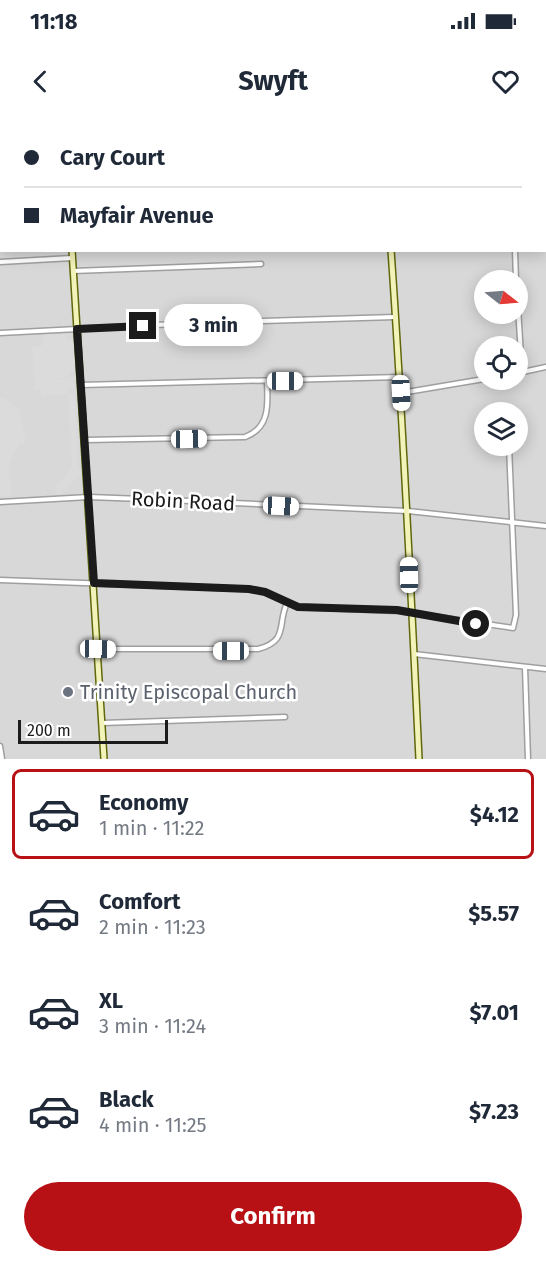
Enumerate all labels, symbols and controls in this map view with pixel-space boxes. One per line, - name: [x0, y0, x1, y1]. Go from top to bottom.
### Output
- text: 11:18: [30, 8, 78, 35]
- icon: back: [24, 65, 57, 98]
- text: Swyft: [238, 65, 308, 97]
- icon: heart: [489, 65, 522, 98]
- text: Cary Court: [60, 144, 165, 171]
- text: Mayfair Avenue: [60, 202, 214, 229]
- north arrow: [474, 270, 528, 324]
- map controls: [474, 270, 528, 456]
- callout: 3 min: [164, 305, 263, 347]
- route end: [129, 312, 156, 339]
- text: 3 min: [189, 313, 238, 337]
- button: locate: [474, 336, 528, 390]
- car: [267, 372, 303, 390]
- car: [391, 375, 411, 411]
- button: layers: [474, 402, 528, 456]
- car: [171, 430, 207, 448]
- street label: Robin Road: [130, 486, 236, 516]
- car: [263, 496, 299, 516]
- car: [400, 557, 418, 593]
- route start: [462, 610, 489, 637]
- car: [80, 640, 116, 658]
- car: [213, 642, 249, 660]
- place label: Trinity Episcopal Church: [80, 680, 297, 704]
- marker: Trinity Episcopal Church: [61, 685, 75, 699]
- scale bar: [18, 717, 168, 744]
- text: 200 m: [27, 721, 71, 740]
- icon: car: [27, 787, 81, 841]
- text: Economy: [99, 789, 188, 816]
- text: $4.12: [470, 801, 519, 828]
- text: 1 min · 11:22: [99, 816, 205, 840]
- icon: car: [27, 886, 81, 940]
- text: Comfort: [99, 888, 180, 915]
- text: $5.57: [468, 900, 519, 927]
- text: 2 min · 11:23: [99, 915, 206, 939]
- icon: car: [27, 985, 81, 1039]
- text: XL: [99, 987, 123, 1014]
- text: $7.01: [469, 999, 519, 1026]
- text: 3 min · 11:24: [99, 1014, 206, 1038]
- icon: car: [27, 1084, 81, 1138]
- text: Black: [99, 1086, 154, 1113]
- text: $7.23: [469, 1098, 519, 1125]
- text: 4 min · 11:25: [99, 1113, 207, 1137]
- button: Confirm: [24, 1182, 522, 1251]

